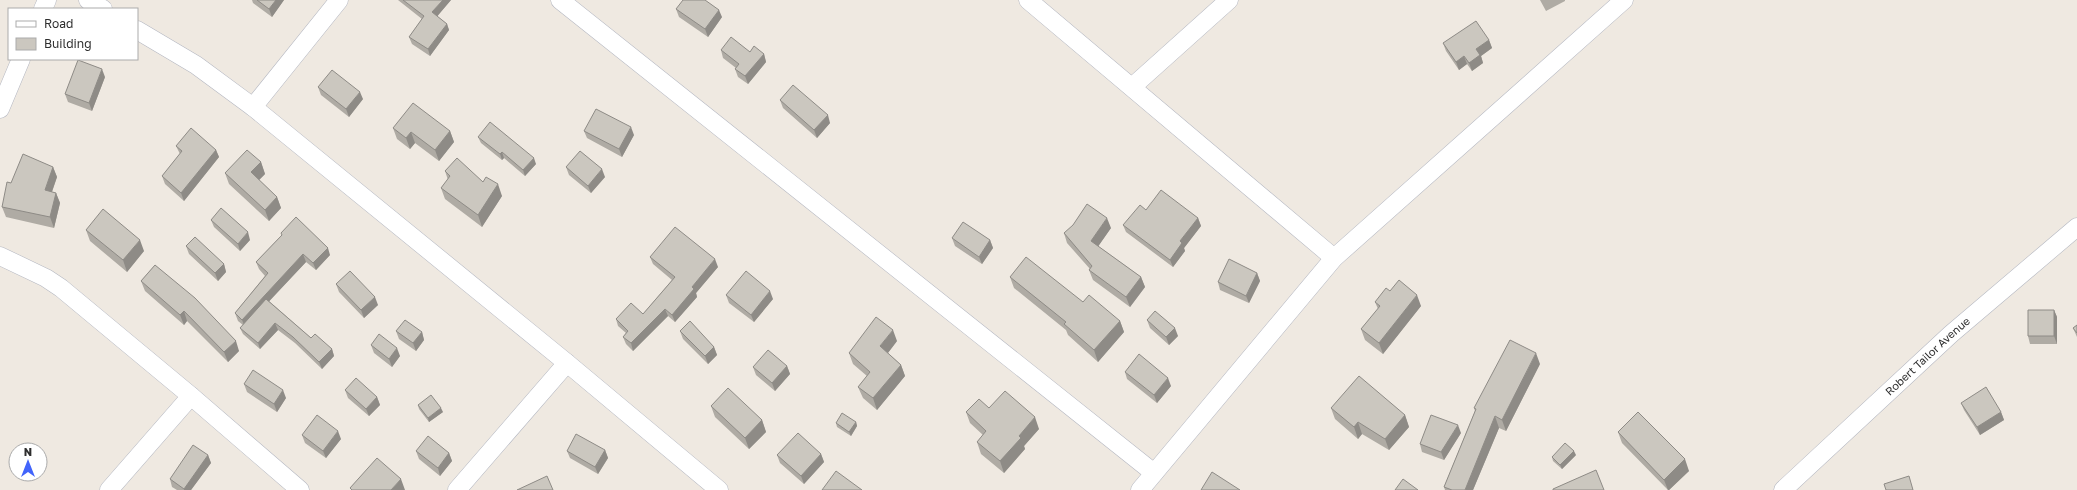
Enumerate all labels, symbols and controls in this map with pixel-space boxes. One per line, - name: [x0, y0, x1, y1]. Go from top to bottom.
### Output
- legend: [8, 8, 138, 60]
- text: Road: [44, 16, 73, 31]
- text: Building: [44, 36, 92, 51]
- street label: Robert Tailor Avenue: [1882, 314, 1972, 398]
- north arrow: [8, 442, 48, 482]
- text: N: [24, 445, 32, 458]

